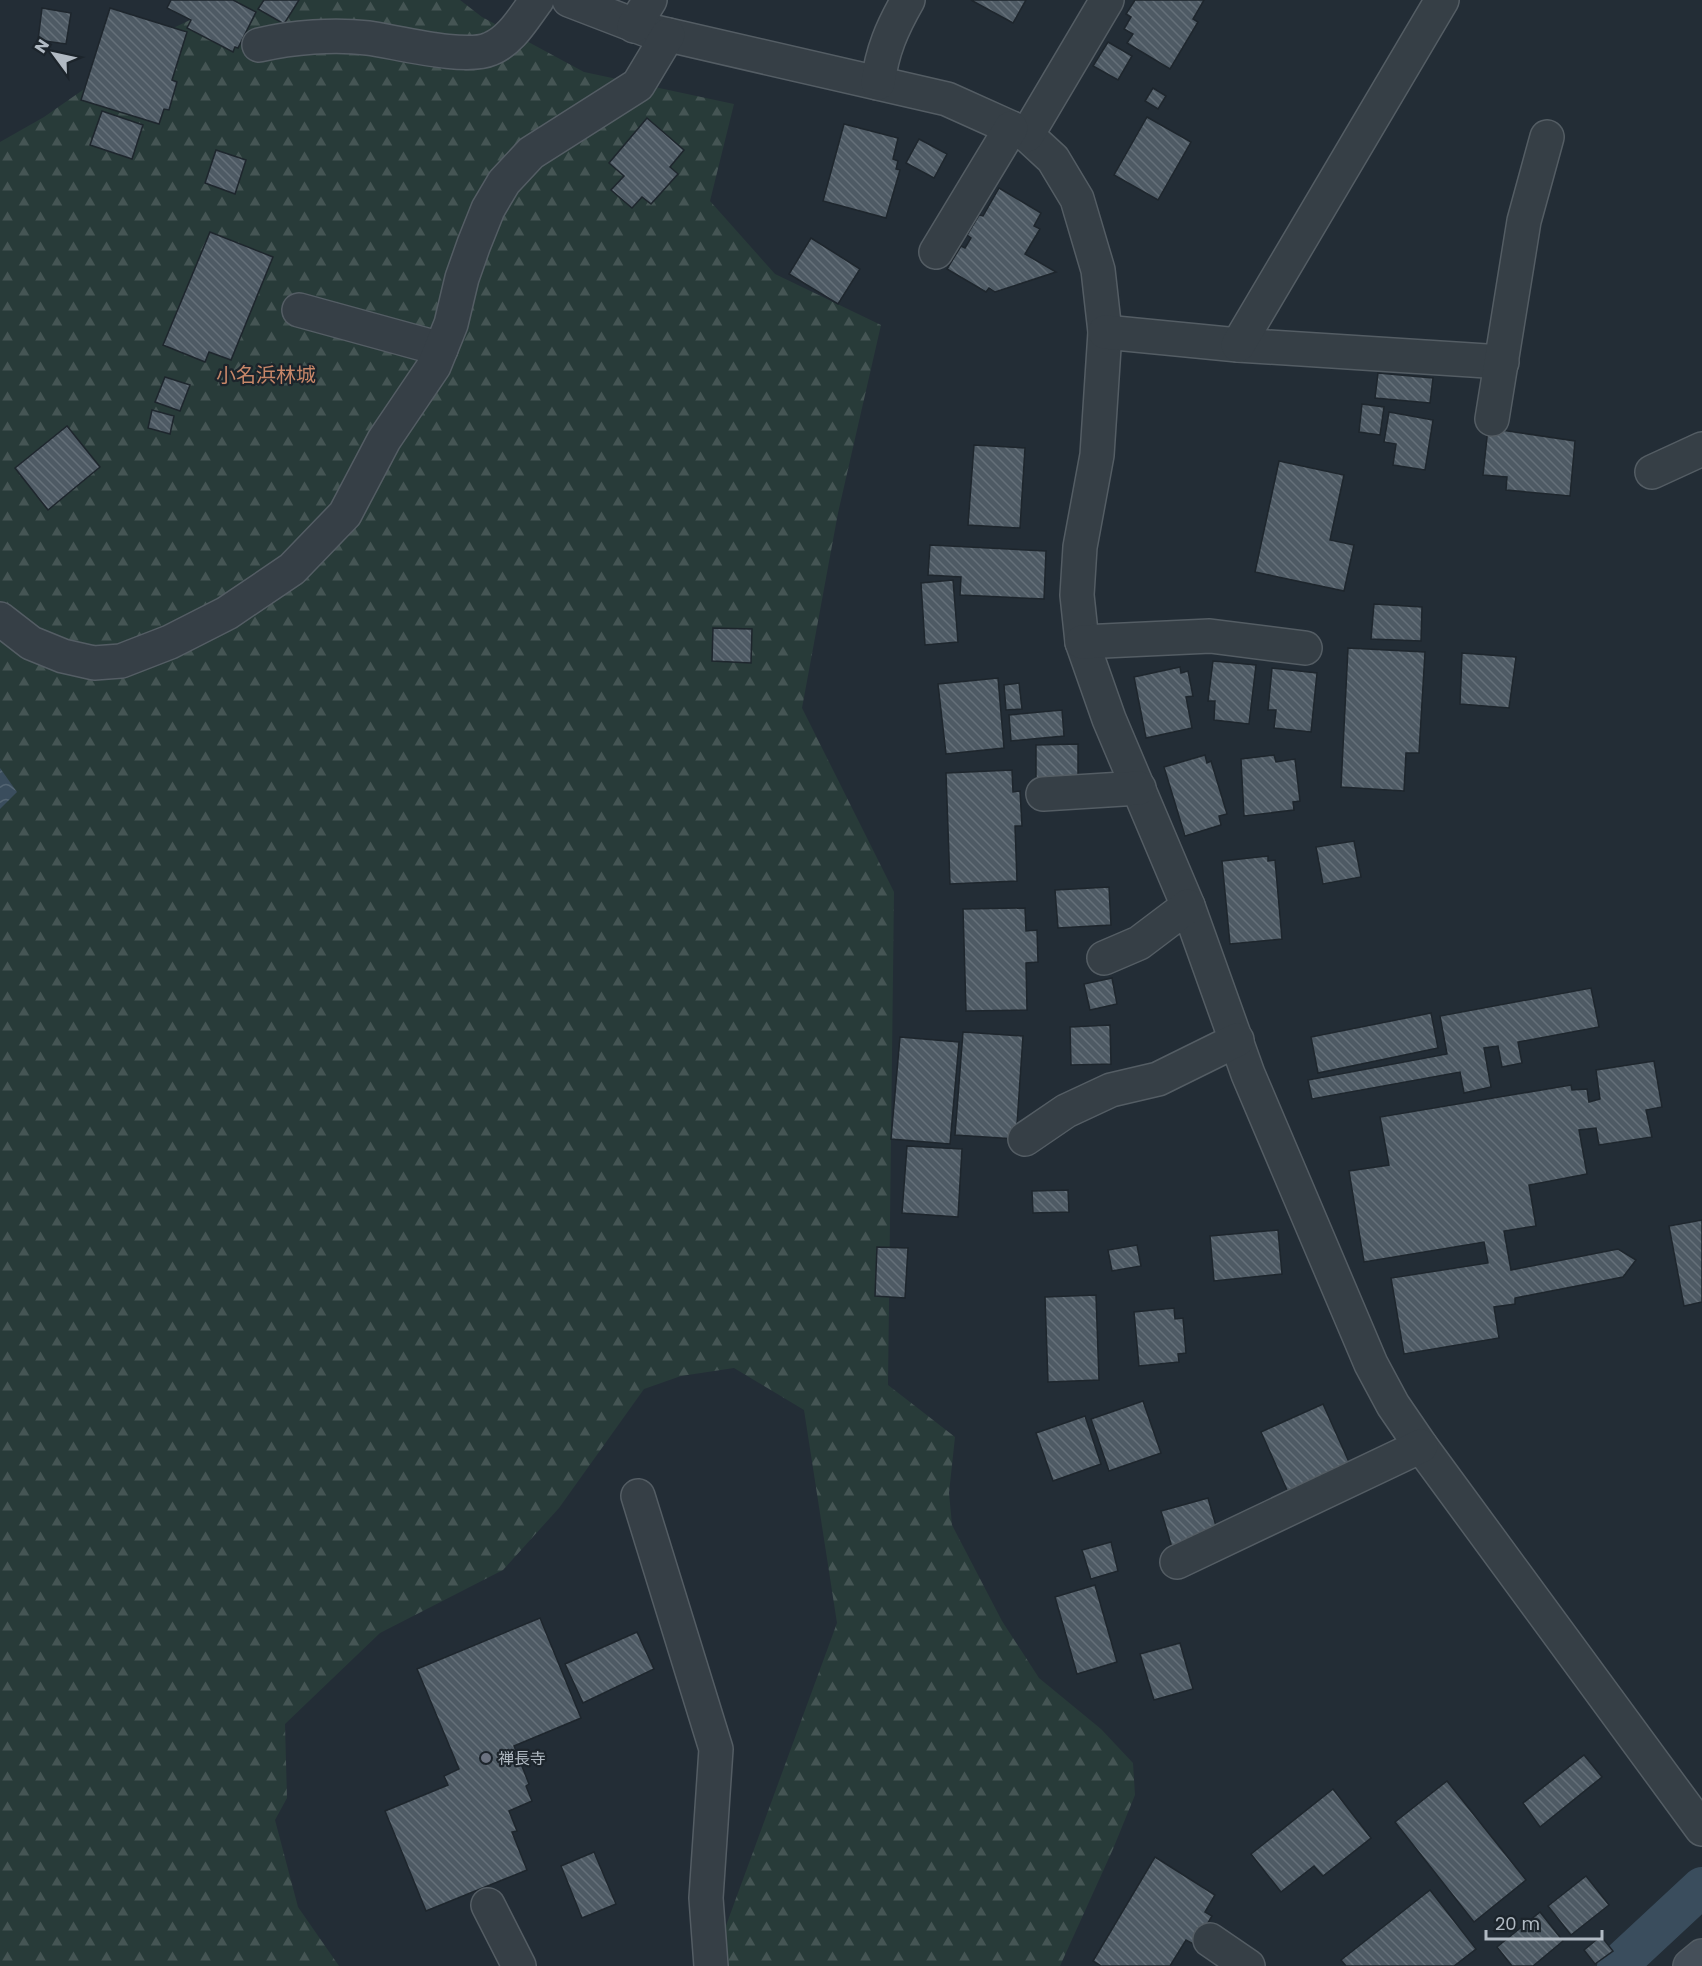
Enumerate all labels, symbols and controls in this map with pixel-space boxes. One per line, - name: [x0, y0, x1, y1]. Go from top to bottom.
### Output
- north arrow: [24, 24, 84, 84]
- text: N: [29, 35, 55, 57]
- district label: 小名浜林城: [216, 361, 316, 389]
- place label: 禅長寺: [498, 1747, 546, 1770]
- marker: 禅長寺: [479, 1751, 493, 1765]
- scale bar: [1486, 1903, 1602, 1941]
- text: 20 m: [1495, 1911, 1540, 1936]

